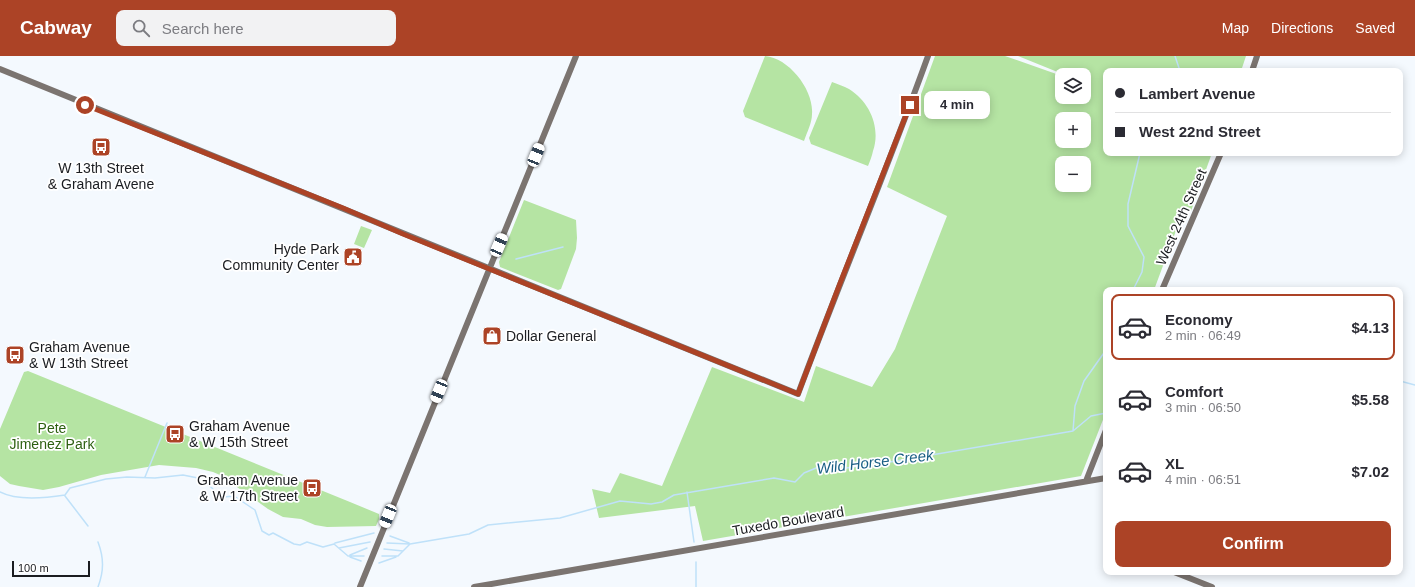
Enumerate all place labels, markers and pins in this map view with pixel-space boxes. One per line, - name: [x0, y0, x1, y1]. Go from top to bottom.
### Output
- bus stop icon: W 13th Street & Graham Avene: [90, 136, 112, 158]
- place label: W 13th Street & Graham Avene: [48, 160, 154, 192]
- place label: Hyde Park Community Center: [222, 241, 340, 273]
- public building icon: Hyde Park Community Center: [342, 246, 364, 268]
- shop icon: Dollar General: [481, 325, 503, 347]
- place label: Dollar General: [506, 328, 596, 344]
- place label: Graham Avenue & W 13th Street: [29, 339, 130, 371]
- bus stop icon: Graham Avenue & W 13th Street: [4, 344, 26, 366]
- place label: Graham Avenue & W 15th Street: [189, 418, 290, 450]
- bus stop icon: Graham Avenue & W 15th Street: [164, 423, 186, 445]
- place label: Graham Avenue & W 17th Street: [197, 472, 298, 504]
- bus stop icon: Graham Avenue & W 17th Street: [301, 477, 323, 499]

